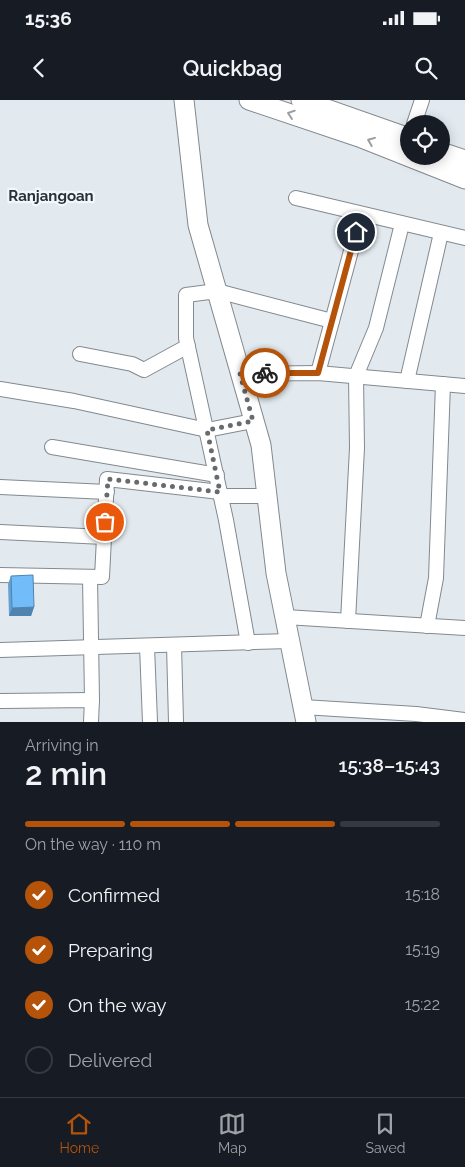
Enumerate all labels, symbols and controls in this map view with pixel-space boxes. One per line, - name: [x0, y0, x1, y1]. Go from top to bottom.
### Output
- text: 15:36: [25, 7, 72, 29]
- icon: back: [25, 54, 53, 82]
- icon: search: [412, 54, 440, 82]
- text: Quickbag: [183, 55, 282, 81]
- one-way arrow: [287, 110, 296, 120]
- map controls: [400, 115, 450, 165]
- button: locate: [400, 115, 450, 165]
- one-way arrow: [367, 137, 376, 148]
- district label: Ranjangoan: [8, 187, 94, 205]
- pin: [335, 211, 377, 253]
- icon: home: [342, 218, 370, 246]
- courier: [240, 348, 290, 398]
- icon: bike: [251, 359, 279, 387]
- pin: [84, 501, 126, 543]
- icon: bag: [91, 508, 119, 536]
- text: Arriving in: [25, 736, 99, 755]
- text: 15:38–15:43: [338, 754, 440, 776]
- text: 2 min: [25, 755, 107, 792]
- text: On the way · 110 m: [25, 835, 161, 854]
- icon: check: [25, 881, 53, 909]
- text: Confirmed: [68, 884, 160, 906]
- text: 15:18: [405, 885, 440, 904]
- icon: check: [25, 936, 53, 964]
- text: Preparing: [68, 939, 153, 961]
- text: 15:19: [405, 940, 440, 959]
- icon: check: [25, 991, 53, 1019]
- text: On the way: [68, 994, 167, 1016]
- text: 15:22: [405, 995, 440, 1014]
- text: Delivered: [68, 1049, 152, 1071]
- tab: Home: [59, 1110, 99, 1156]
- tab: Map: [218, 1110, 247, 1156]
- tab: Saved: [365, 1110, 406, 1156]

